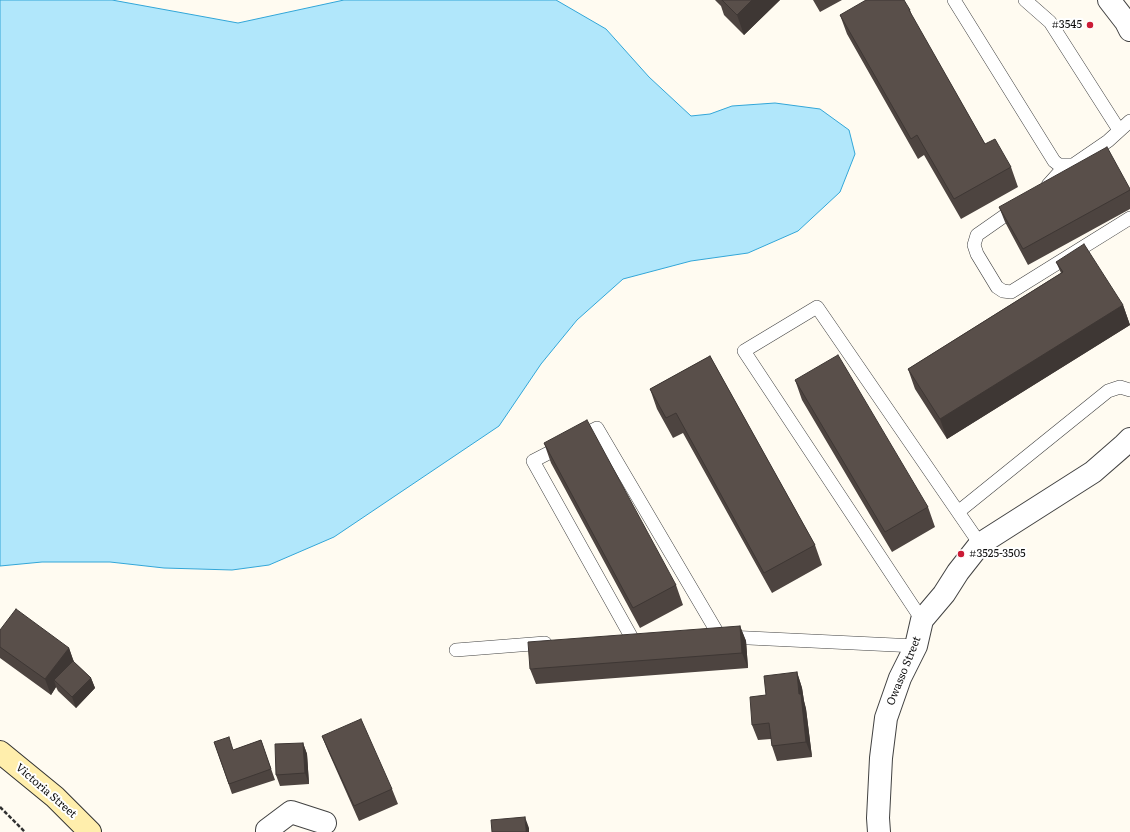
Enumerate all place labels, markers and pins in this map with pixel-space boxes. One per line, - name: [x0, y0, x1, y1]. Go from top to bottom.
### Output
- place label: #3545: [1051, 18, 1082, 32]
- marker: #3545: [1085, 20, 1095, 30]
- place label: #3525-3505: [969, 547, 1026, 561]
- marker: #3525-3505: [956, 549, 966, 559]

